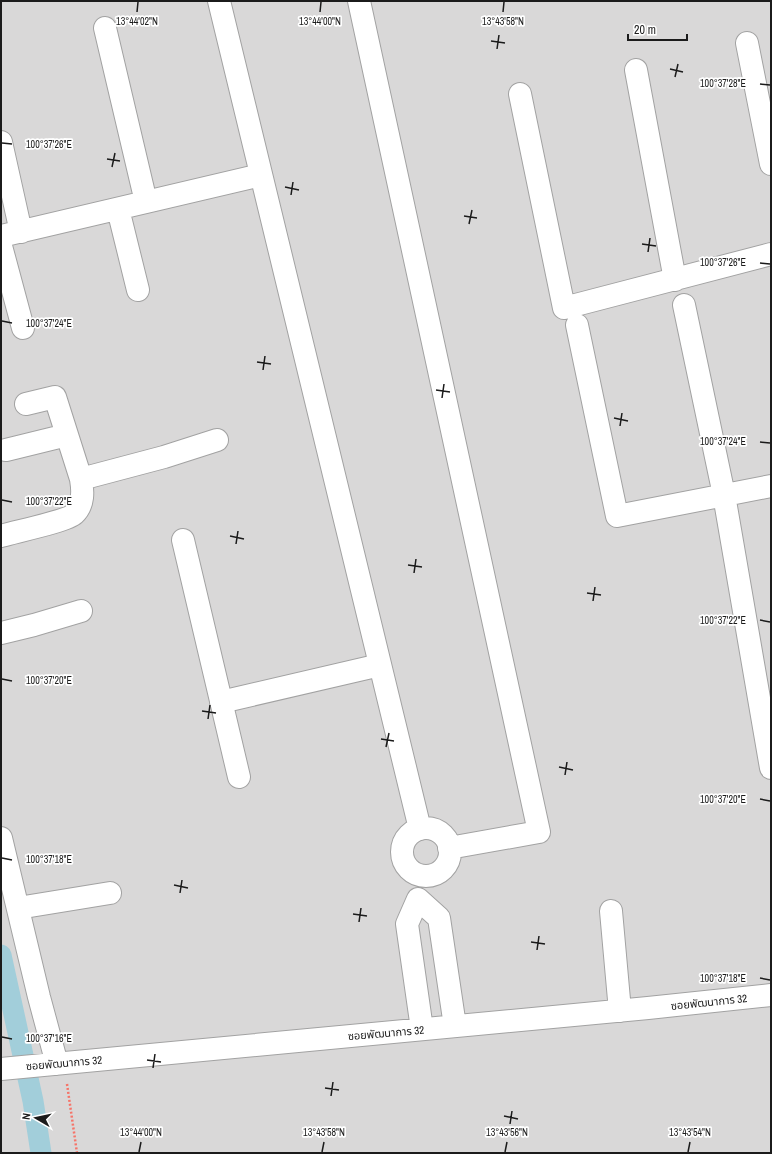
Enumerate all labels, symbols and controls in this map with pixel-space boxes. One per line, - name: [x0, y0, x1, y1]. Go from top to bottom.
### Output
- text: 13°44'02"N: [116, 15, 158, 28]
- text: 13°44'00"N: [299, 15, 341, 28]
- text: 13°43'58"N: [482, 15, 524, 28]
- scale bar: [628, 16, 687, 42]
- text: 20 m: [634, 22, 656, 38]
- text: 100°37'28"E: [700, 77, 746, 90]
- text: 100°37'26"E: [26, 138, 72, 151]
- text: 100°37'26"E: [700, 256, 746, 269]
- text: 100°37'24"E: [26, 317, 72, 330]
- text: 100°37'24"E: [700, 435, 746, 448]
- text: 100°37'22"E: [26, 495, 72, 508]
- text: 100°37'22"E: [700, 614, 746, 627]
- text: 100°37'20"E: [26, 674, 72, 687]
- text: 100°37'20"E: [700, 793, 746, 806]
- text: 100°37'18"E: [26, 853, 72, 866]
- text: 100°37'18"E: [700, 972, 746, 985]
- street label: ซอยพัฒนาการ 32: [670, 991, 748, 1013]
- street label: ซอยพัฒนาการ 32: [347, 1023, 425, 1043]
- text: 100°37'16"E: [26, 1032, 72, 1045]
- street label: ซอยพัฒนาการ 32: [25, 1053, 103, 1073]
- north arrow: [16, 1098, 56, 1138]
- text: N: [19, 1112, 34, 1121]
- text: 13°44'00"N: [120, 1126, 162, 1139]
- text: 13°43'58"N: [303, 1126, 345, 1139]
- text: 13°43'56"N: [486, 1126, 528, 1139]
- text: 13°43'54"N: [669, 1126, 711, 1139]

